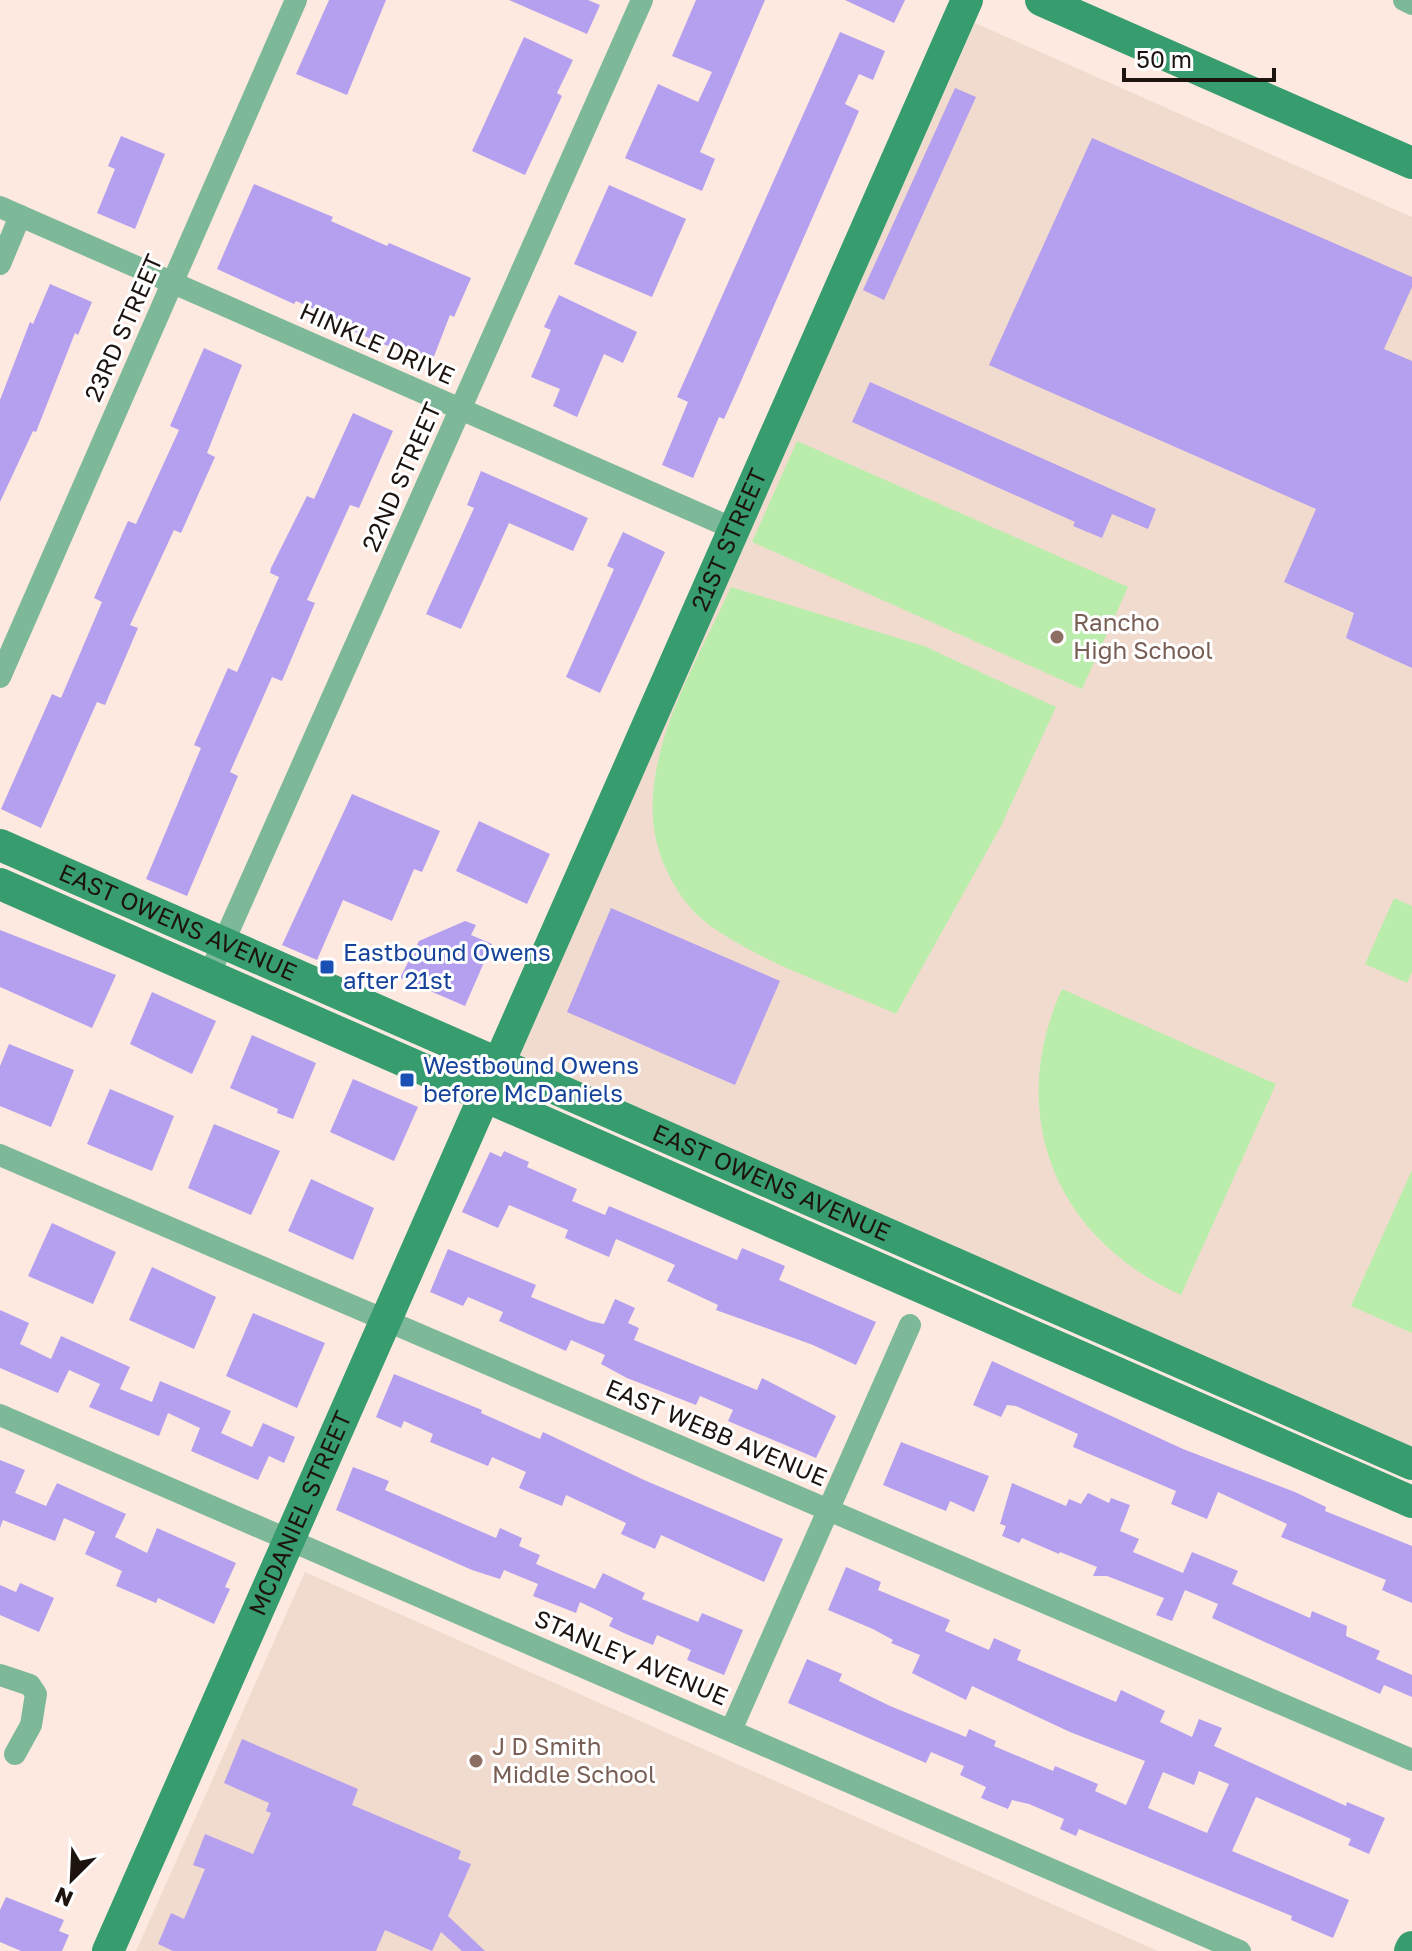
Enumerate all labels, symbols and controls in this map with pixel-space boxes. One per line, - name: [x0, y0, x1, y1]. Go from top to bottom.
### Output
- scale bar: [1124, 32, 1274, 82]
- text: 50 m: [1136, 44, 1192, 73]
- street label: 23RD STREET: [77, 249, 168, 405]
- street label: HINKLE DRIVE: [296, 296, 459, 390]
- street label: 22ND STREET: [355, 397, 446, 555]
- street label: 21ST STREET: [684, 463, 772, 615]
- place label: Rancho High School: [1073, 607, 1213, 664]
- marker: Rancho High School: [1048, 628, 1066, 646]
- street label: EAST OWENS AVENUE: [55, 857, 302, 986]
- place label: Eastbound Owens after 21st: [343, 937, 551, 994]
- marker: Eastbound Owens after 21st: [318, 958, 336, 976]
- place label: Westbound Owens before McDaniels: [423, 1050, 639, 1107]
- marker: Westbound Owens before McDaniels: [398, 1071, 416, 1089]
- street label: EAST OWENS AVENUE: [649, 1117, 895, 1246]
- street label: EAST WEBB AVENUE: [602, 1372, 831, 1491]
- street label: MCDANIEL STREET: [242, 1406, 357, 1620]
- street label: STANLEY AVENUE: [530, 1603, 733, 1710]
- place label: J D Smith Middle School: [492, 1731, 656, 1788]
- marker: J D Smith Middle School: [467, 1752, 485, 1770]
- north arrow: [32, 1839, 112, 1919]
- text: N: [51, 1882, 77, 1913]

